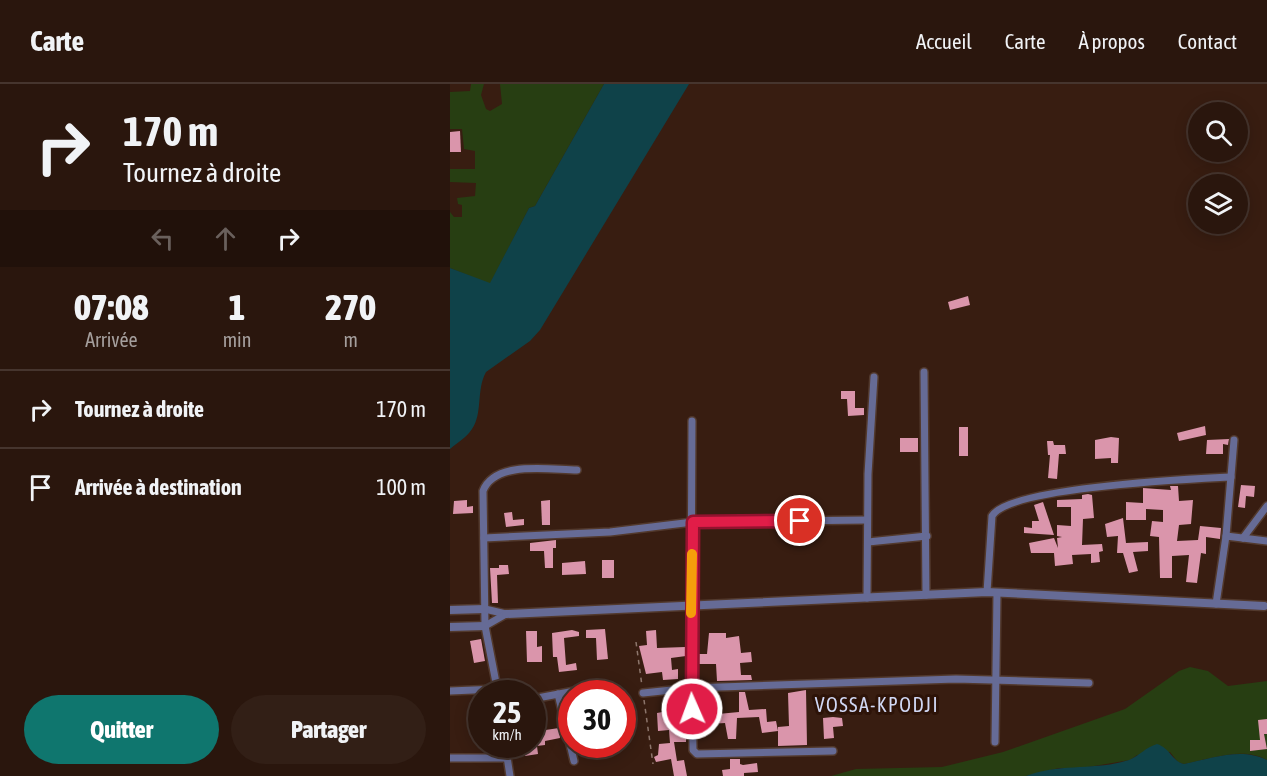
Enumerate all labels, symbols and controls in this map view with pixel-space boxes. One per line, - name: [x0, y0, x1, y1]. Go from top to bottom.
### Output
- text: Carte: [30, 25, 84, 57]
- text: Accueil: [916, 29, 972, 53]
- text: Carte: [1005, 29, 1045, 53]
- text: À propos: [1078, 29, 1145, 53]
- text: Contact: [1178, 29, 1237, 53]
- map controls: [1188, 102, 1248, 234]
- button: search: [1188, 102, 1248, 162]
- text: 170 m: [123, 107, 218, 155]
- icon: right: [24, 108, 102, 186]
- text: Tournez à droite: [123, 157, 281, 188]
- button: layers: [1188, 174, 1248, 234]
- icon: left: [146, 222, 179, 255]
- icon: ahead: [209, 222, 242, 255]
- icon: right: [272, 222, 305, 255]
- text: 07:08: [74, 286, 149, 328]
- text: 1: [229, 286, 245, 328]
- text: 270: [325, 286, 376, 328]
- text: Arrivée: [85, 328, 137, 351]
- text: min: [223, 328, 251, 351]
- text: m: [343, 328, 358, 351]
- icon: right: [24, 393, 57, 426]
- text: Tournez à droite: [75, 396, 204, 422]
- text: 170 m: [376, 396, 426, 422]
- icon: arrive: [24, 471, 57, 504]
- text: Arrivée à destination: [75, 474, 242, 500]
- text: 100 m: [376, 474, 426, 500]
- pin: [774, 495, 825, 546]
- icon: arrive: [783, 504, 816, 537]
- position arrow: [660, 677, 724, 741]
- speed limit sign: 30: [558, 680, 636, 758]
- district label: VOSSA-KPODJI: [815, 693, 939, 716]
- button: Quitter: [24, 695, 219, 764]
- button: Partager: [231, 695, 426, 764]
- text: 25: [493, 695, 521, 729]
- text: km/h: [492, 726, 522, 743]

